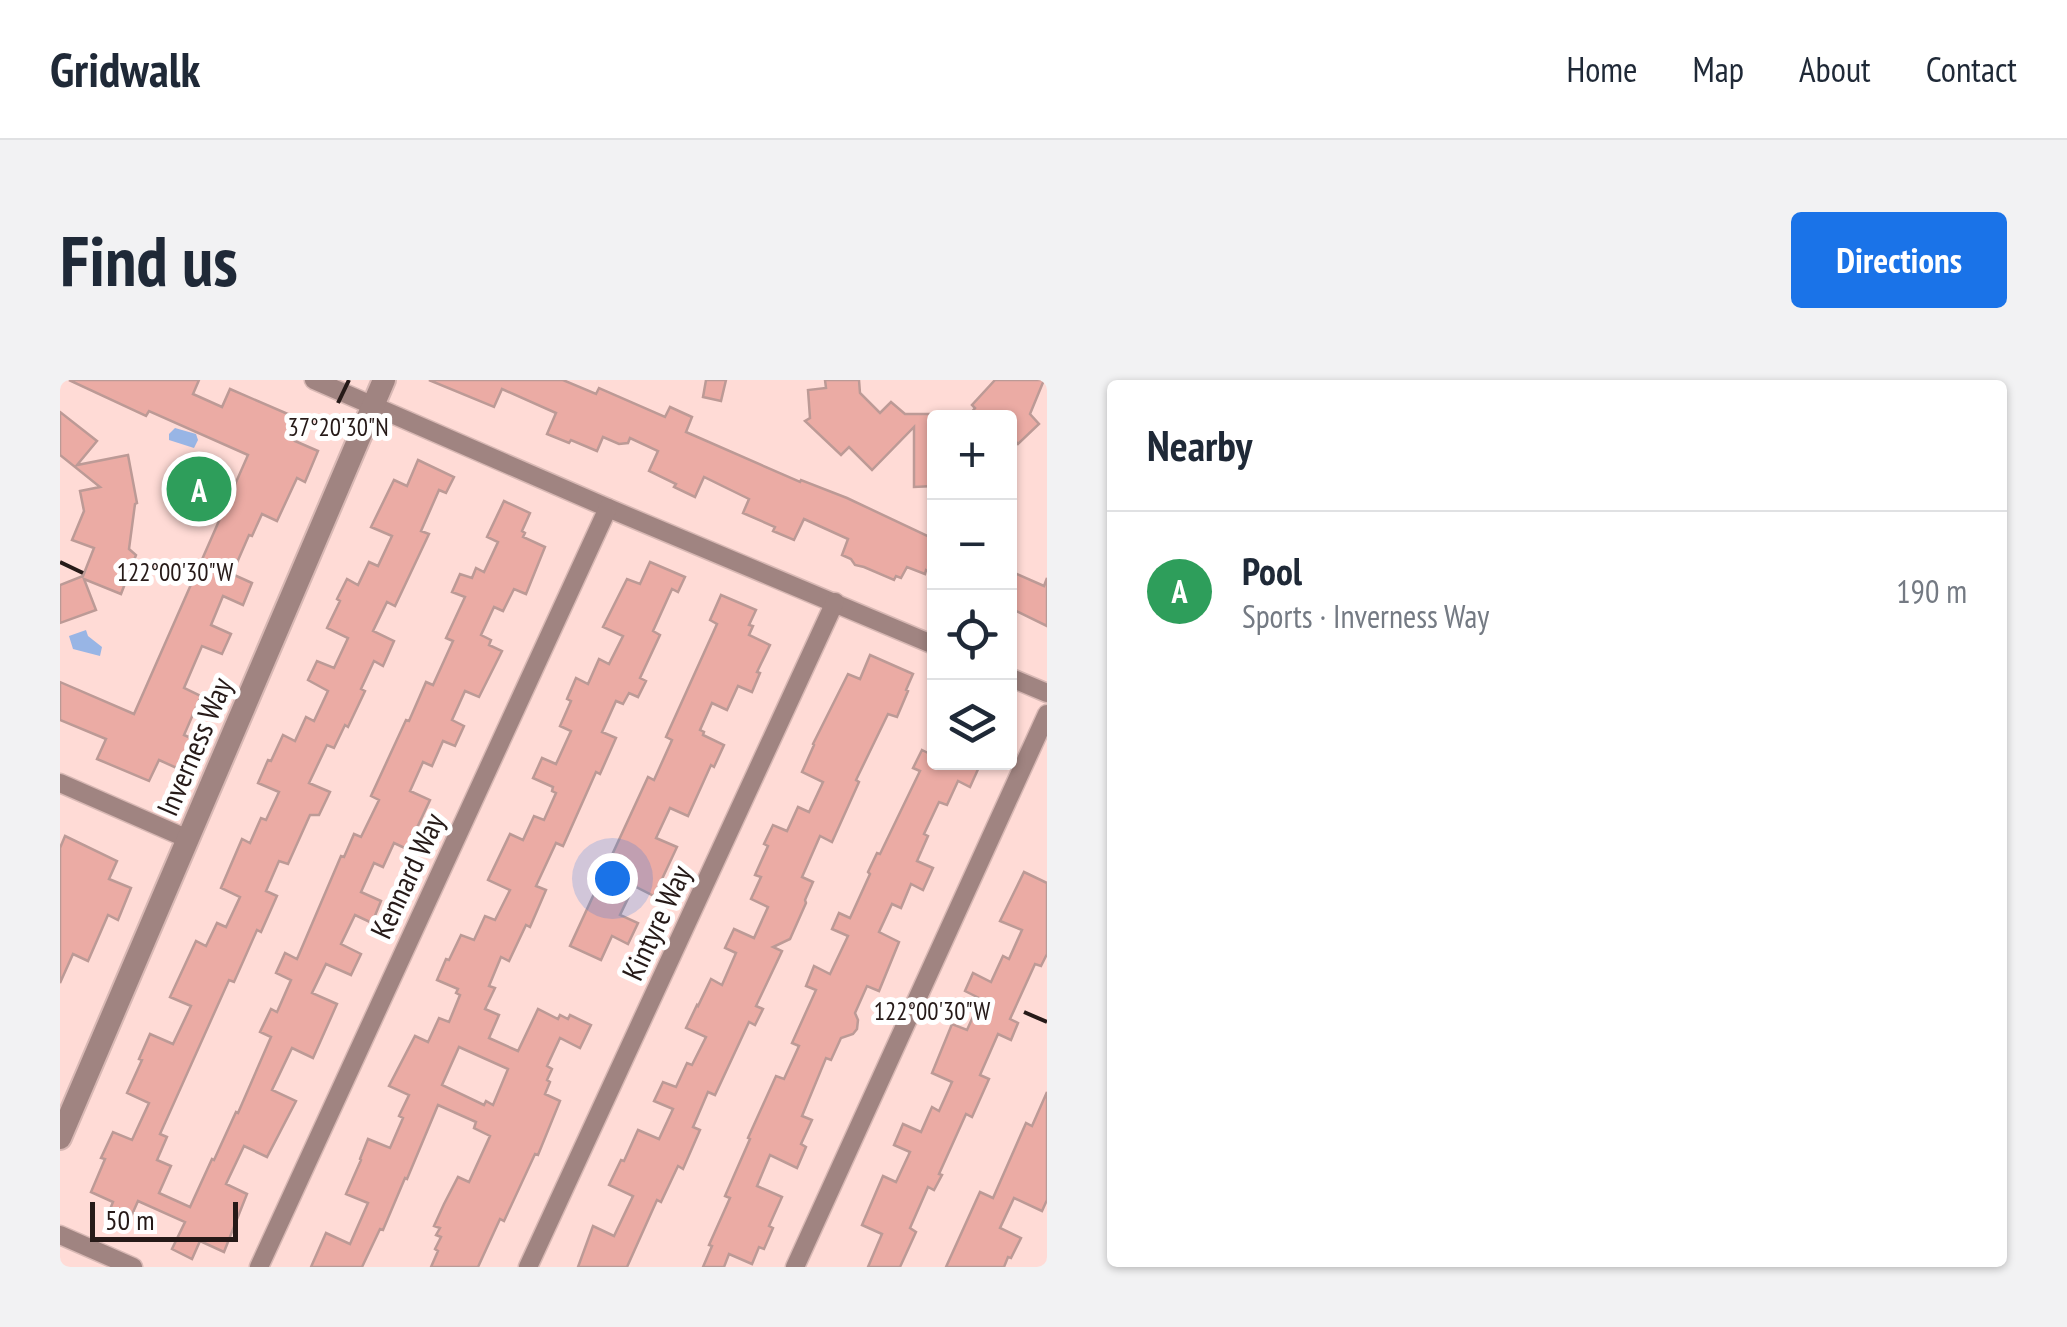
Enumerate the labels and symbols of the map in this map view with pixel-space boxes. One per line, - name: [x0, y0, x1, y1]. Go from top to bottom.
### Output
- text: 37°20'30"N: [287, 411, 389, 443]
- pin: A: [166, 452, 232, 526]
- text: 122°00'30"W: [117, 556, 233, 588]
- street label: Inverness Way: [147, 671, 240, 821]
- street label: Kennard Way: [361, 806, 453, 944]
- your location: [587, 853, 638, 904]
- street label: Kintyre Way: [612, 858, 700, 986]
- text: 122°00'30"W: [874, 995, 990, 1027]
- scale bar: [90, 1197, 238, 1241]

